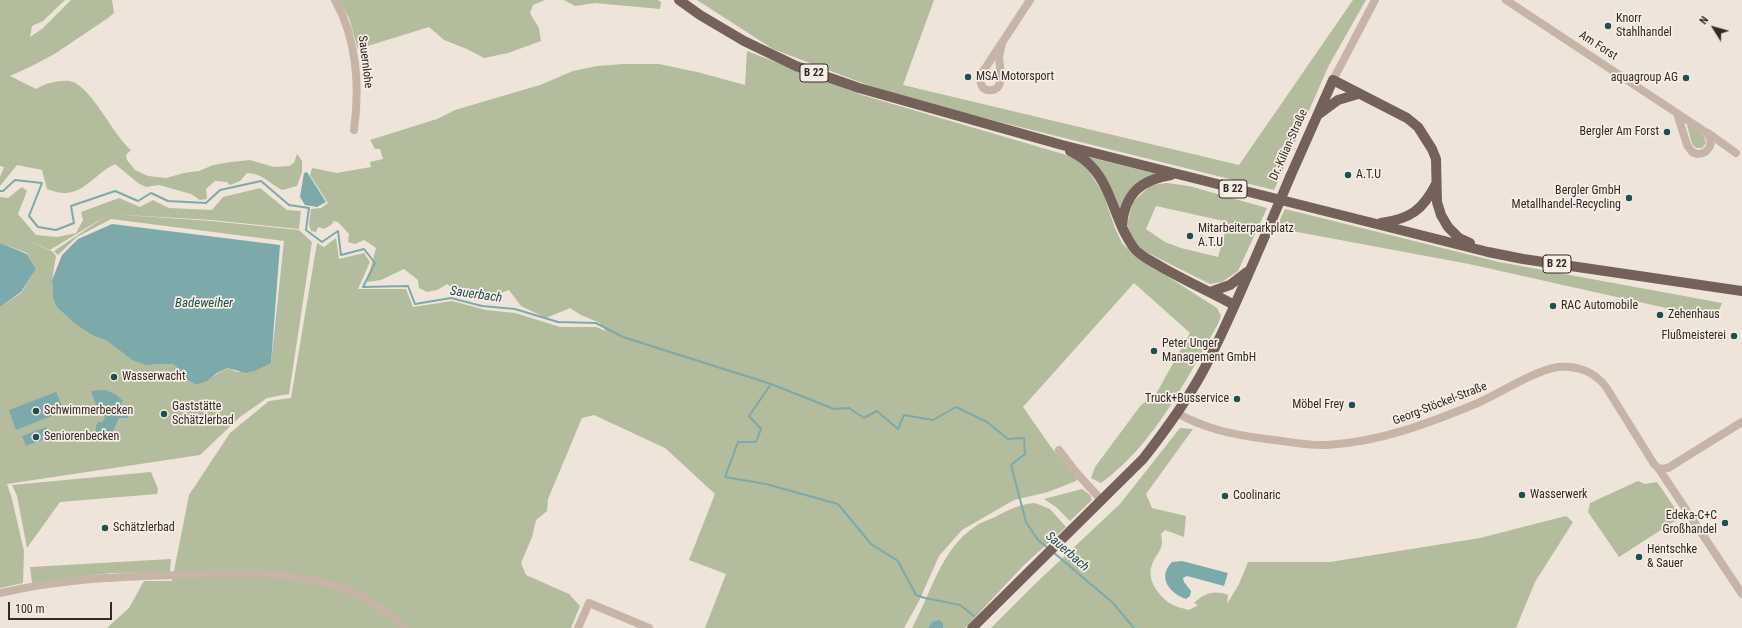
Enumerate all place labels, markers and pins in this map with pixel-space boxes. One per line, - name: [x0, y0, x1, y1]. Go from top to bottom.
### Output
- place label: Knorr Stahlhandel: [1616, 12, 1672, 40]
- marker: Knorr Stahlhandel: [1603, 21, 1613, 31]
- place label: MSA Motorsport: [976, 70, 1054, 84]
- place label: aquagroup AG: [1611, 71, 1678, 85]
- marker: MSA Motorsport: [963, 72, 973, 82]
- marker: aquagroup AG: [1681, 73, 1691, 83]
- place label: Bergler Am Forst: [1580, 125, 1659, 139]
- marker: Bergler Am Forst: [1662, 127, 1672, 137]
- place label: A.T.U: [1356, 168, 1381, 182]
- marker: A.T.U: [1343, 170, 1353, 180]
- place label: Bergler GmbH Metallhandel-Recycling: [1512, 184, 1621, 212]
- marker: Bergler GmbH Metallhandel-Recycling: [1624, 193, 1634, 203]
- place label: Mitarbeiterparkplatz A.T.U: [1198, 222, 1294, 250]
- marker: Mitarbeiterparkplatz A.T.U: [1185, 231, 1195, 241]
- place label: RAC Automobile: [1561, 299, 1638, 313]
- marker: RAC Automobile: [1548, 301, 1558, 311]
- place label: Zehenhaus: [1668, 308, 1720, 322]
- marker: Zehenhaus: [1655, 310, 1665, 320]
- place label: Flußmeisterei: [1661, 329, 1726, 343]
- marker: Flußmeisterei: [1729, 331, 1739, 341]
- place label: Peter Unger Management GmbH: [1162, 337, 1256, 365]
- marker: Peter Unger Management GmbH: [1149, 346, 1159, 356]
- place label: Wasserwacht: [122, 370, 185, 384]
- marker: Wasserwacht: [109, 372, 119, 382]
- place label: Truck+Busservice: [1145, 392, 1229, 406]
- marker: Truck+Busservice: [1232, 394, 1242, 404]
- place label: Möbel Frey: [1292, 398, 1344, 412]
- place label: Gaststätte Schätzlerbad: [172, 400, 234, 428]
- marker: Möbel Frey: [1347, 400, 1357, 410]
- place label: Schwimmerbecken: [44, 404, 133, 418]
- marker: Schwimmerbecken: [31, 406, 41, 416]
- marker: Gaststätte Schätzlerbad: [159, 409, 169, 419]
- place label: Seniorenbecken: [44, 430, 119, 444]
- marker: Seniorenbecken: [31, 432, 41, 442]
- place label: Wasserwerk: [1530, 488, 1588, 502]
- place label: Coolinaric: [1233, 489, 1281, 503]
- marker: Wasserwerk: [1517, 490, 1527, 500]
- marker: Coolinaric: [1220, 491, 1230, 501]
- place label: Edeka-C+C Großhandel: [1662, 509, 1717, 537]
- marker: Edeka-C+C Großhandel: [1720, 518, 1730, 528]
- place label: Schätzlerbad: [113, 521, 175, 535]
- marker: Schätzlerbad: [100, 523, 110, 533]
- place label: Hentschke & Sauer: [1647, 543, 1697, 571]
- marker: Hentschke & Sauer: [1634, 552, 1644, 562]

